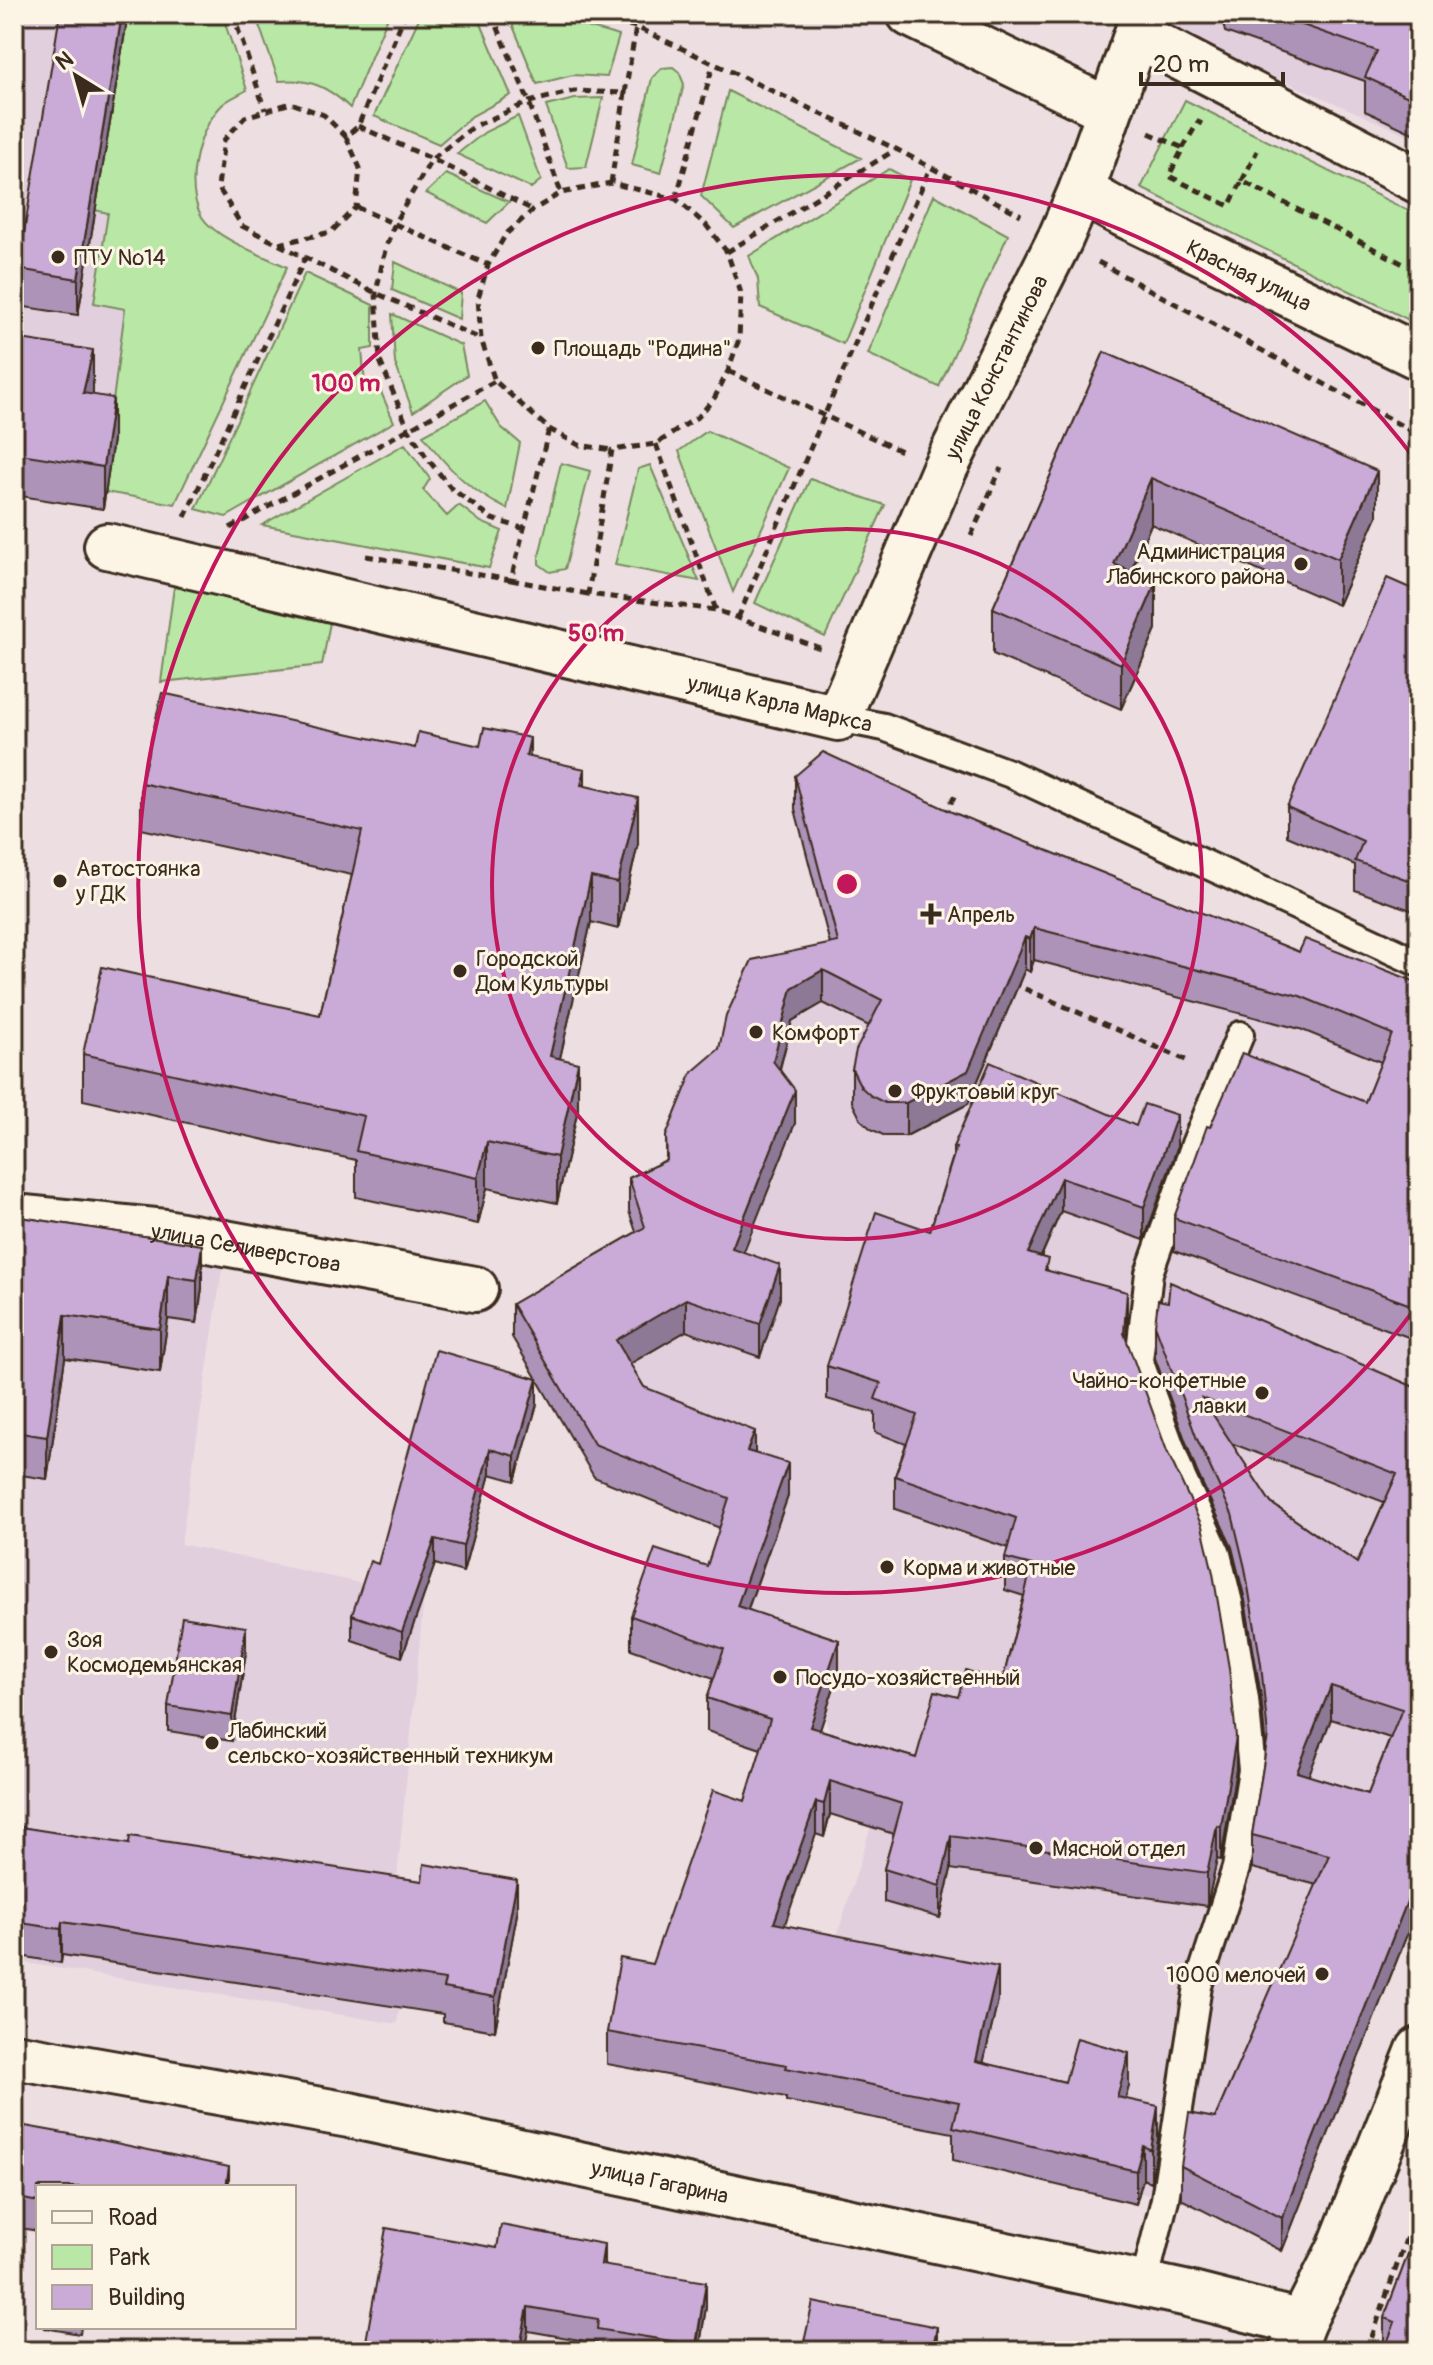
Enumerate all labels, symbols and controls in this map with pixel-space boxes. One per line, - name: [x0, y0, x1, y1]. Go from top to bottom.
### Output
- north arrow: [36, 36, 116, 116]
- scale bar: [1141, 36, 1283, 86]
- text: N: [50, 45, 79, 76]
- text: 20 m: [1153, 50, 1209, 79]
- street label: Красная улица: [1182, 234, 1316, 318]
- place label: ПТУ №14: [74, 244, 166, 272]
- marker: ПТУ №14: [49, 248, 67, 266]
- street label: улица Константинова: [938, 270, 1055, 465]
- place label: Площадь "Родина": [554, 335, 732, 363]
- marker: Площадь "Родина": [529, 339, 547, 357]
- text: 100 m: [312, 369, 380, 398]
- place label: Администрация Лабинского района: [1105, 538, 1285, 591]
- marker: Администрация Лабинского района: [1292, 555, 1310, 573]
- text: 50 m: [568, 619, 624, 648]
- street label: улица Карла Маркса: [684, 669, 875, 739]
- place label: Автостоянка у ГДК: [75, 855, 200, 908]
- centre of rings: [833, 870, 861, 898]
- marker: Автостоянка у ГДК: [51, 872, 69, 890]
- place label: Апрель: [947, 901, 1015, 929]
- marker: Апрель: [922, 905, 940, 923]
- place label: Городской Дом Культуры: [475, 945, 609, 998]
- marker: Городской Дом Культуры: [451, 962, 469, 980]
- place label: Комфорт: [772, 1019, 860, 1047]
- marker: Комфорт: [747, 1023, 765, 1041]
- place label: Фруктовый круг: [911, 1078, 1059, 1106]
- marker: Фруктовый круг: [886, 1082, 904, 1100]
- street label: улица Селиверстова: [149, 1218, 343, 1279]
- place label: Чайно-конфетные лавки: [1072, 1367, 1246, 1420]
- marker: Чайно-конфетные лавки: [1253, 1384, 1271, 1402]
- place label: Корма и животные: [903, 1554, 1076, 1582]
- marker: Корма и животные: [878, 1558, 896, 1576]
- place label: Зоя Космодемьянская: [67, 1626, 242, 1679]
- marker: Зоя Космодемьянская: [42, 1643, 60, 1661]
- place label: Посудо-хозяйственный: [796, 1664, 1020, 1692]
- marker: Посудо-хозяйственный: [771, 1668, 789, 1686]
- place label: Лабинский сельско-хозяйственный техникум: [227, 1717, 554, 1770]
- marker: Лабинский сельско-хозяйственный техникум: [203, 1734, 221, 1752]
- place label: Мясной отдел: [1052, 1835, 1186, 1863]
- marker: Мясной отдел: [1027, 1839, 1045, 1857]
- place label: 1000 мелочей: [1166, 1961, 1306, 1989]
- marker: 1000 мелочей: [1313, 1965, 1331, 1983]
- street label: улица Гагарина: [588, 2154, 731, 2210]
- legend: [36, 2185, 296, 2329]
- text: Road: [108, 2203, 158, 2232]
- text: Park: [108, 2243, 150, 2272]
- text: Building: [108, 2283, 185, 2312]

